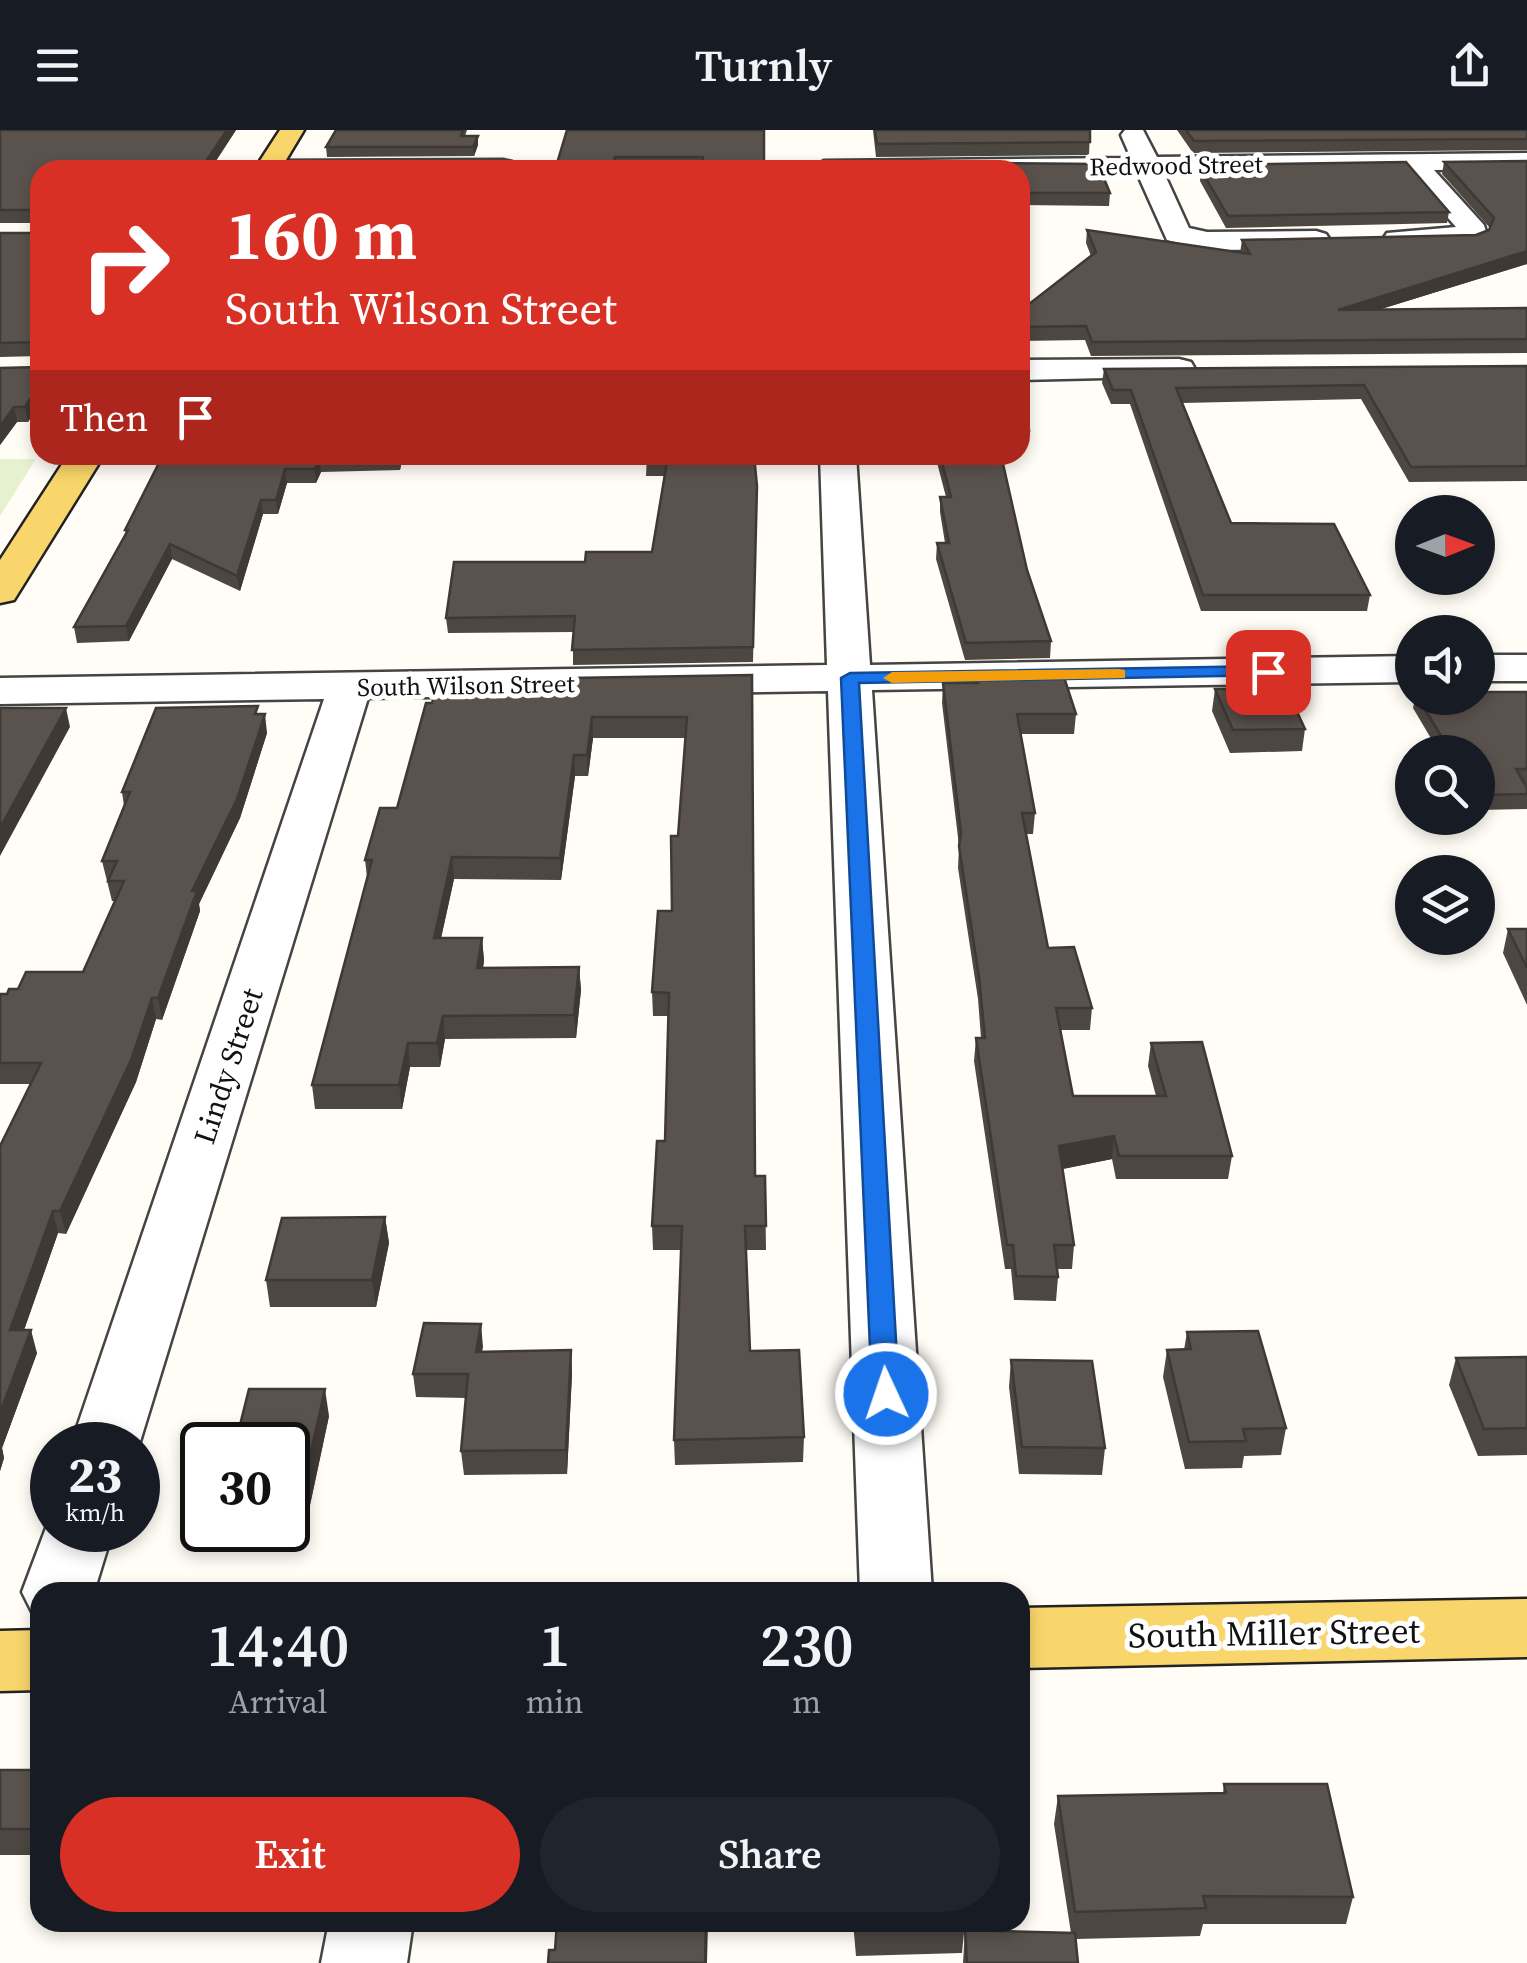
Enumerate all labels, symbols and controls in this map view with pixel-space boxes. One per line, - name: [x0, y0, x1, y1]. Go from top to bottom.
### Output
- text: Turnly: [695, 34, 832, 96]
- icon: menu: [30, 38, 85, 93]
- icon: share: [1442, 38, 1497, 93]
- street label: Redwood Street: [1089, 146, 1264, 184]
- text: 160 m: [225, 186, 417, 282]
- icon: right: [60, 200, 190, 330]
- text: South Wilson Street: [225, 277, 617, 339]
- icon: arrive: [168, 390, 223, 445]
- text: Then: [60, 392, 148, 444]
- north arrow: [1395, 495, 1495, 595]
- map controls: [1395, 495, 1495, 955]
- button: sound: [1395, 615, 1495, 715]
- pin: [1226, 630, 1311, 715]
- icon: arrive: [1241, 645, 1296, 700]
- street label: South Wilson Street: [357, 666, 576, 704]
- button: search: [1395, 735, 1495, 835]
- button: layers: [1395, 855, 1495, 955]
- street label: Lindy Street: [184, 983, 273, 1149]
- position arrow: [834, 1342, 938, 1446]
- speed limit sign: 30: [180, 1422, 310, 1552]
- text: 23: [68, 1440, 122, 1509]
- text: km/h: [65, 1495, 125, 1529]
- text: 14:40: [206, 1604, 349, 1686]
- text: 1: [539, 1604, 570, 1686]
- text: 230: [760, 1604, 854, 1686]
- street label: South Miller Street: [1128, 1606, 1421, 1660]
- text: Arrival: [228, 1680, 327, 1724]
- text: min: [526, 1680, 583, 1724]
- text: m: [792, 1680, 821, 1724]
- button: Exit: [60, 1797, 520, 1912]
- button: Share: [540, 1797, 1000, 1912]

